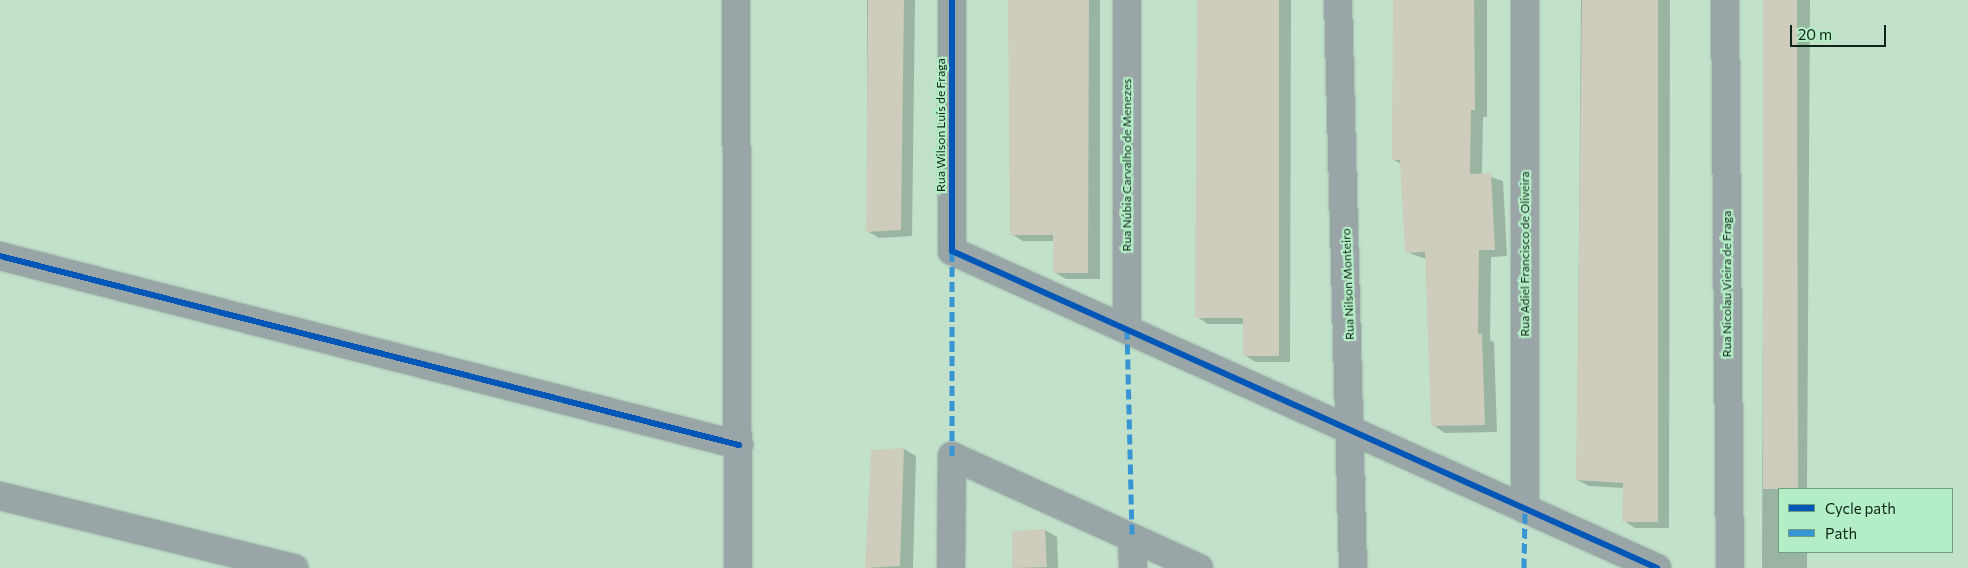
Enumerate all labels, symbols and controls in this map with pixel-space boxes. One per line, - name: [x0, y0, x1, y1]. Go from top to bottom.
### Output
- scale bar: [1793, 15, 1889, 47]
- text: 20 m: [1798, 25, 1832, 43]
- street label: Rua Wilson Luís de Fraga: [934, 58, 948, 192]
- street label: Rua Núbia Carvalho de Menezes: [1120, 78, 1134, 252]
- street label: Rua Adiel Francisco de Oliveira: [1518, 171, 1532, 337]
- street label: Rua Nicolau Vieira de Fraga: [1720, 211, 1734, 357]
- street label: Rua Nilson Monteiro: [1339, 228, 1357, 340]
- legend: [1778, 488, 1953, 553]
- text: Cycle path: [1825, 499, 1896, 517]
- text: Path: [1825, 524, 1857, 542]

